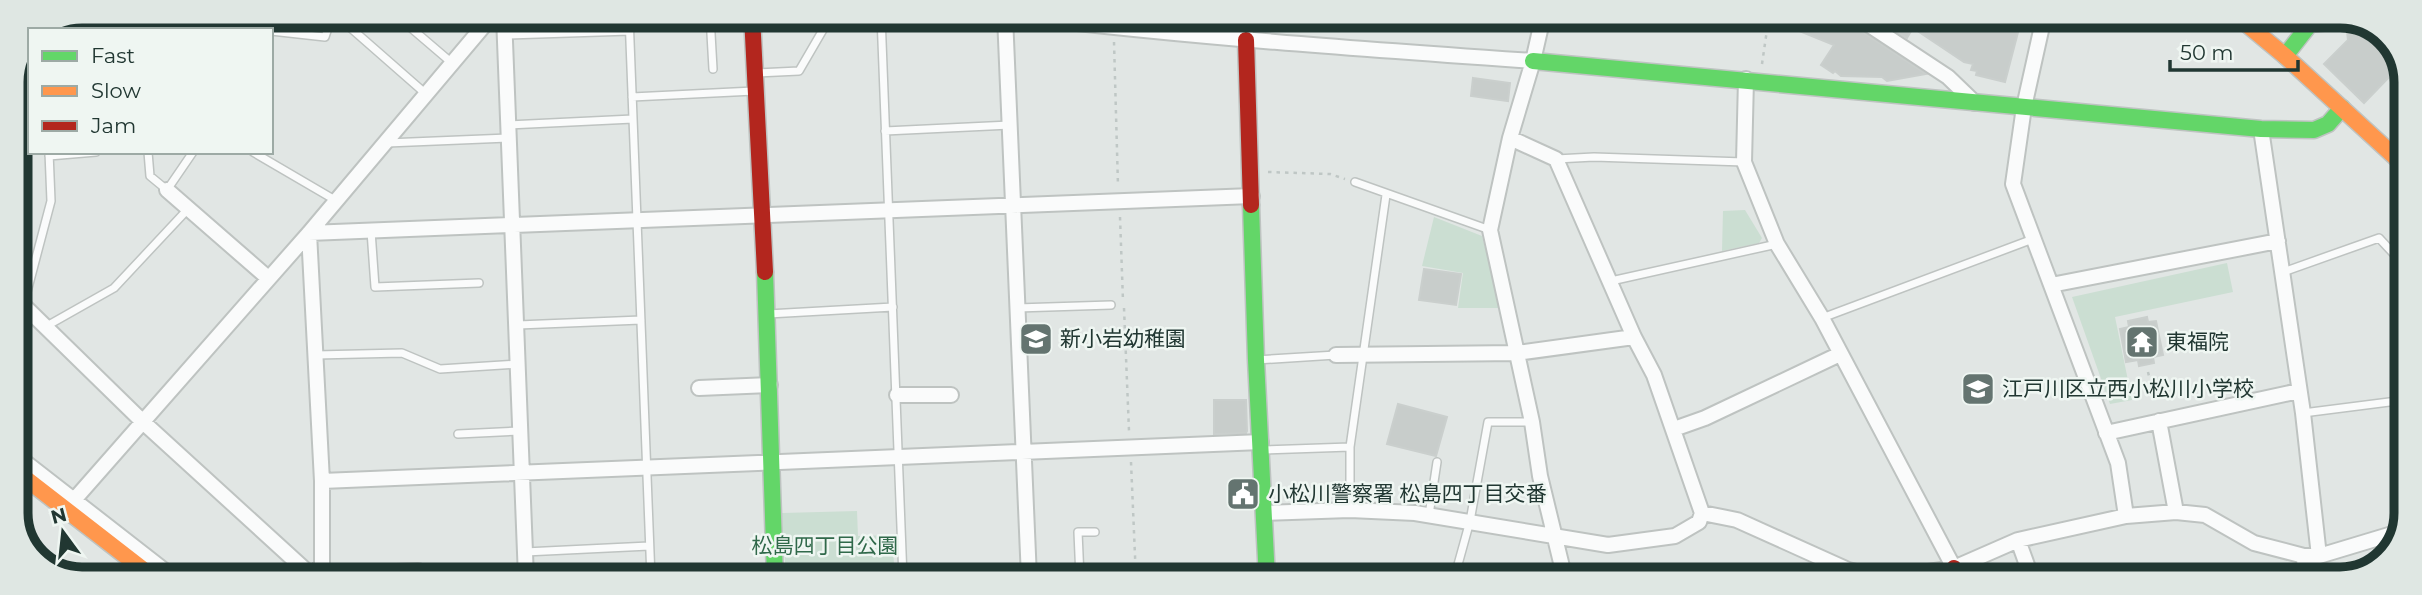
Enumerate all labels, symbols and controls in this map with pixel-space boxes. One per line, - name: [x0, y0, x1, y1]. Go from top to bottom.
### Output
- legend: [28, 28, 273, 154]
- scale bar: [2170, 28, 2298, 72]
- text: 50 m: [2180, 40, 2234, 65]
- text: Fast: [91, 43, 135, 68]
- text: Slow: [91, 78, 141, 103]
- text: Jam: [90, 113, 136, 138]
- school or university icon: 新小岩幼稚園: [1017, 320, 1055, 358]
- temple icon: 東福院: [2123, 323, 2161, 361]
- place label: 新小岩幼稚園: [1060, 326, 1186, 351]
- place label: 東福院: [2166, 329, 2229, 354]
- school or university icon: 江戸川区立西小松川小学校: [1959, 370, 1997, 408]
- place label: 江戸川区立西小松川小学校: [2002, 376, 2254, 401]
- public building icon: 小松川警察署 松島四丁目交番: [1224, 475, 1262, 513]
- place label: 小松川警察署 松島四丁目交番: [1268, 481, 1547, 506]
- north arrow: [28, 497, 98, 567]
- text: N: [48, 503, 69, 529]
- park label: 松島四丁目公園: [752, 533, 899, 558]

